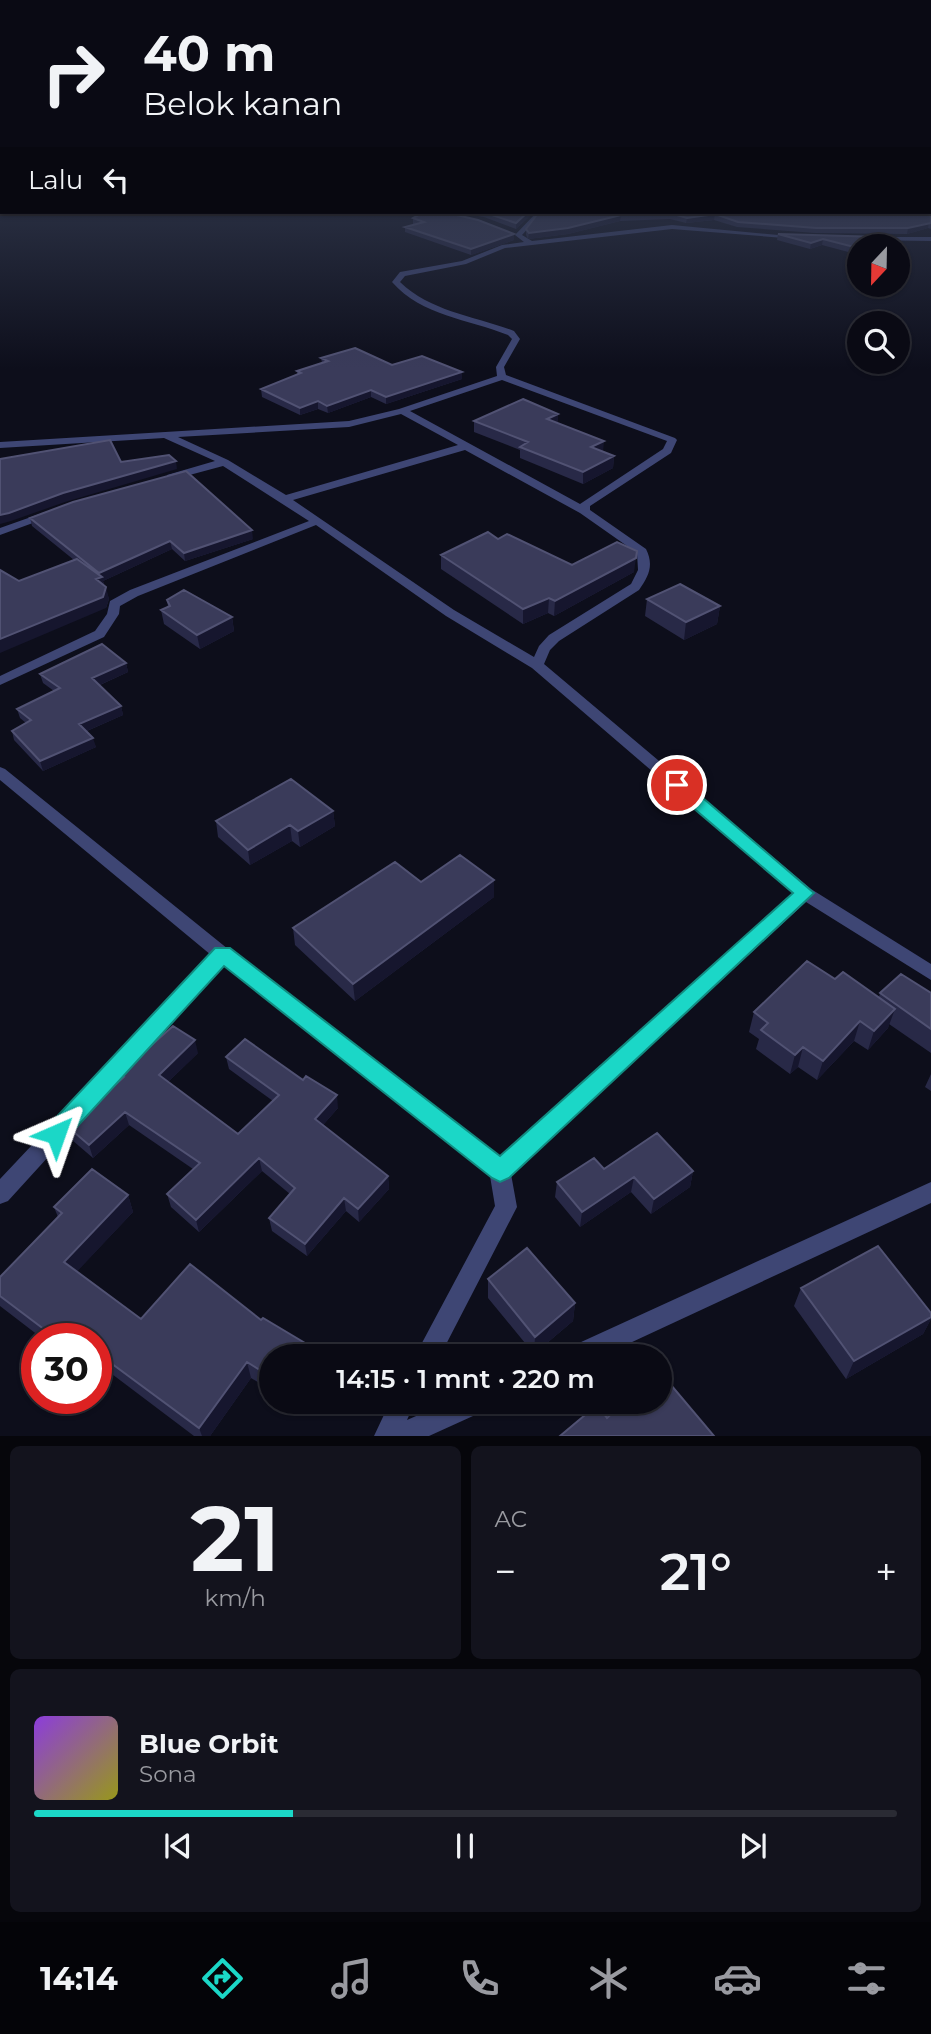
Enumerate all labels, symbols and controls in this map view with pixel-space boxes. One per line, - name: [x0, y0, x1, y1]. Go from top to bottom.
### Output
- text: 40 m: [143, 24, 275, 83]
- icon: right: [28, 28, 119, 119]
- text: Belok kanan: [143, 84, 343, 123]
- icon: left: [97, 161, 135, 199]
- text: Lalu: [28, 164, 83, 196]
- north arrow: [847, 234, 910, 298]
- map controls: [847, 234, 910, 374]
- button: search: [847, 311, 910, 374]
- pin: [647, 755, 707, 815]
- icon: arrive: [658, 766, 696, 804]
- position arrow: [19, 1097, 93, 1171]
- speed limit sign: 30: [21, 1323, 112, 1414]
- text: 14:15 · 1 mnt · 220 m: [336, 1363, 595, 1395]
- text: 21: [191, 1483, 280, 1594]
- text: AC: [495, 1505, 527, 1533]
- text: 21°: [660, 1540, 732, 1603]
- text: −: [495, 1548, 516, 1595]
- text: +: [875, 1548, 897, 1595]
- text: km/h: [205, 1584, 266, 1612]
- text: Blue Orbit: [139, 1728, 278, 1760]
- text: Sona: [139, 1760, 197, 1788]
- icon: previous: [159, 1827, 197, 1865]
- icon: pause: [446, 1827, 484, 1865]
- icon: next: [734, 1827, 772, 1865]
- icon: directions: [198, 1954, 247, 2003]
- icon: music: [327, 1954, 376, 2003]
- icon: phone: [455, 1954, 504, 2003]
- icon: climate: [584, 1954, 633, 2003]
- icon: car: [713, 1954, 762, 2003]
- icon: filters: [842, 1954, 891, 2003]
- text: 14:14: [40, 1959, 118, 1998]

